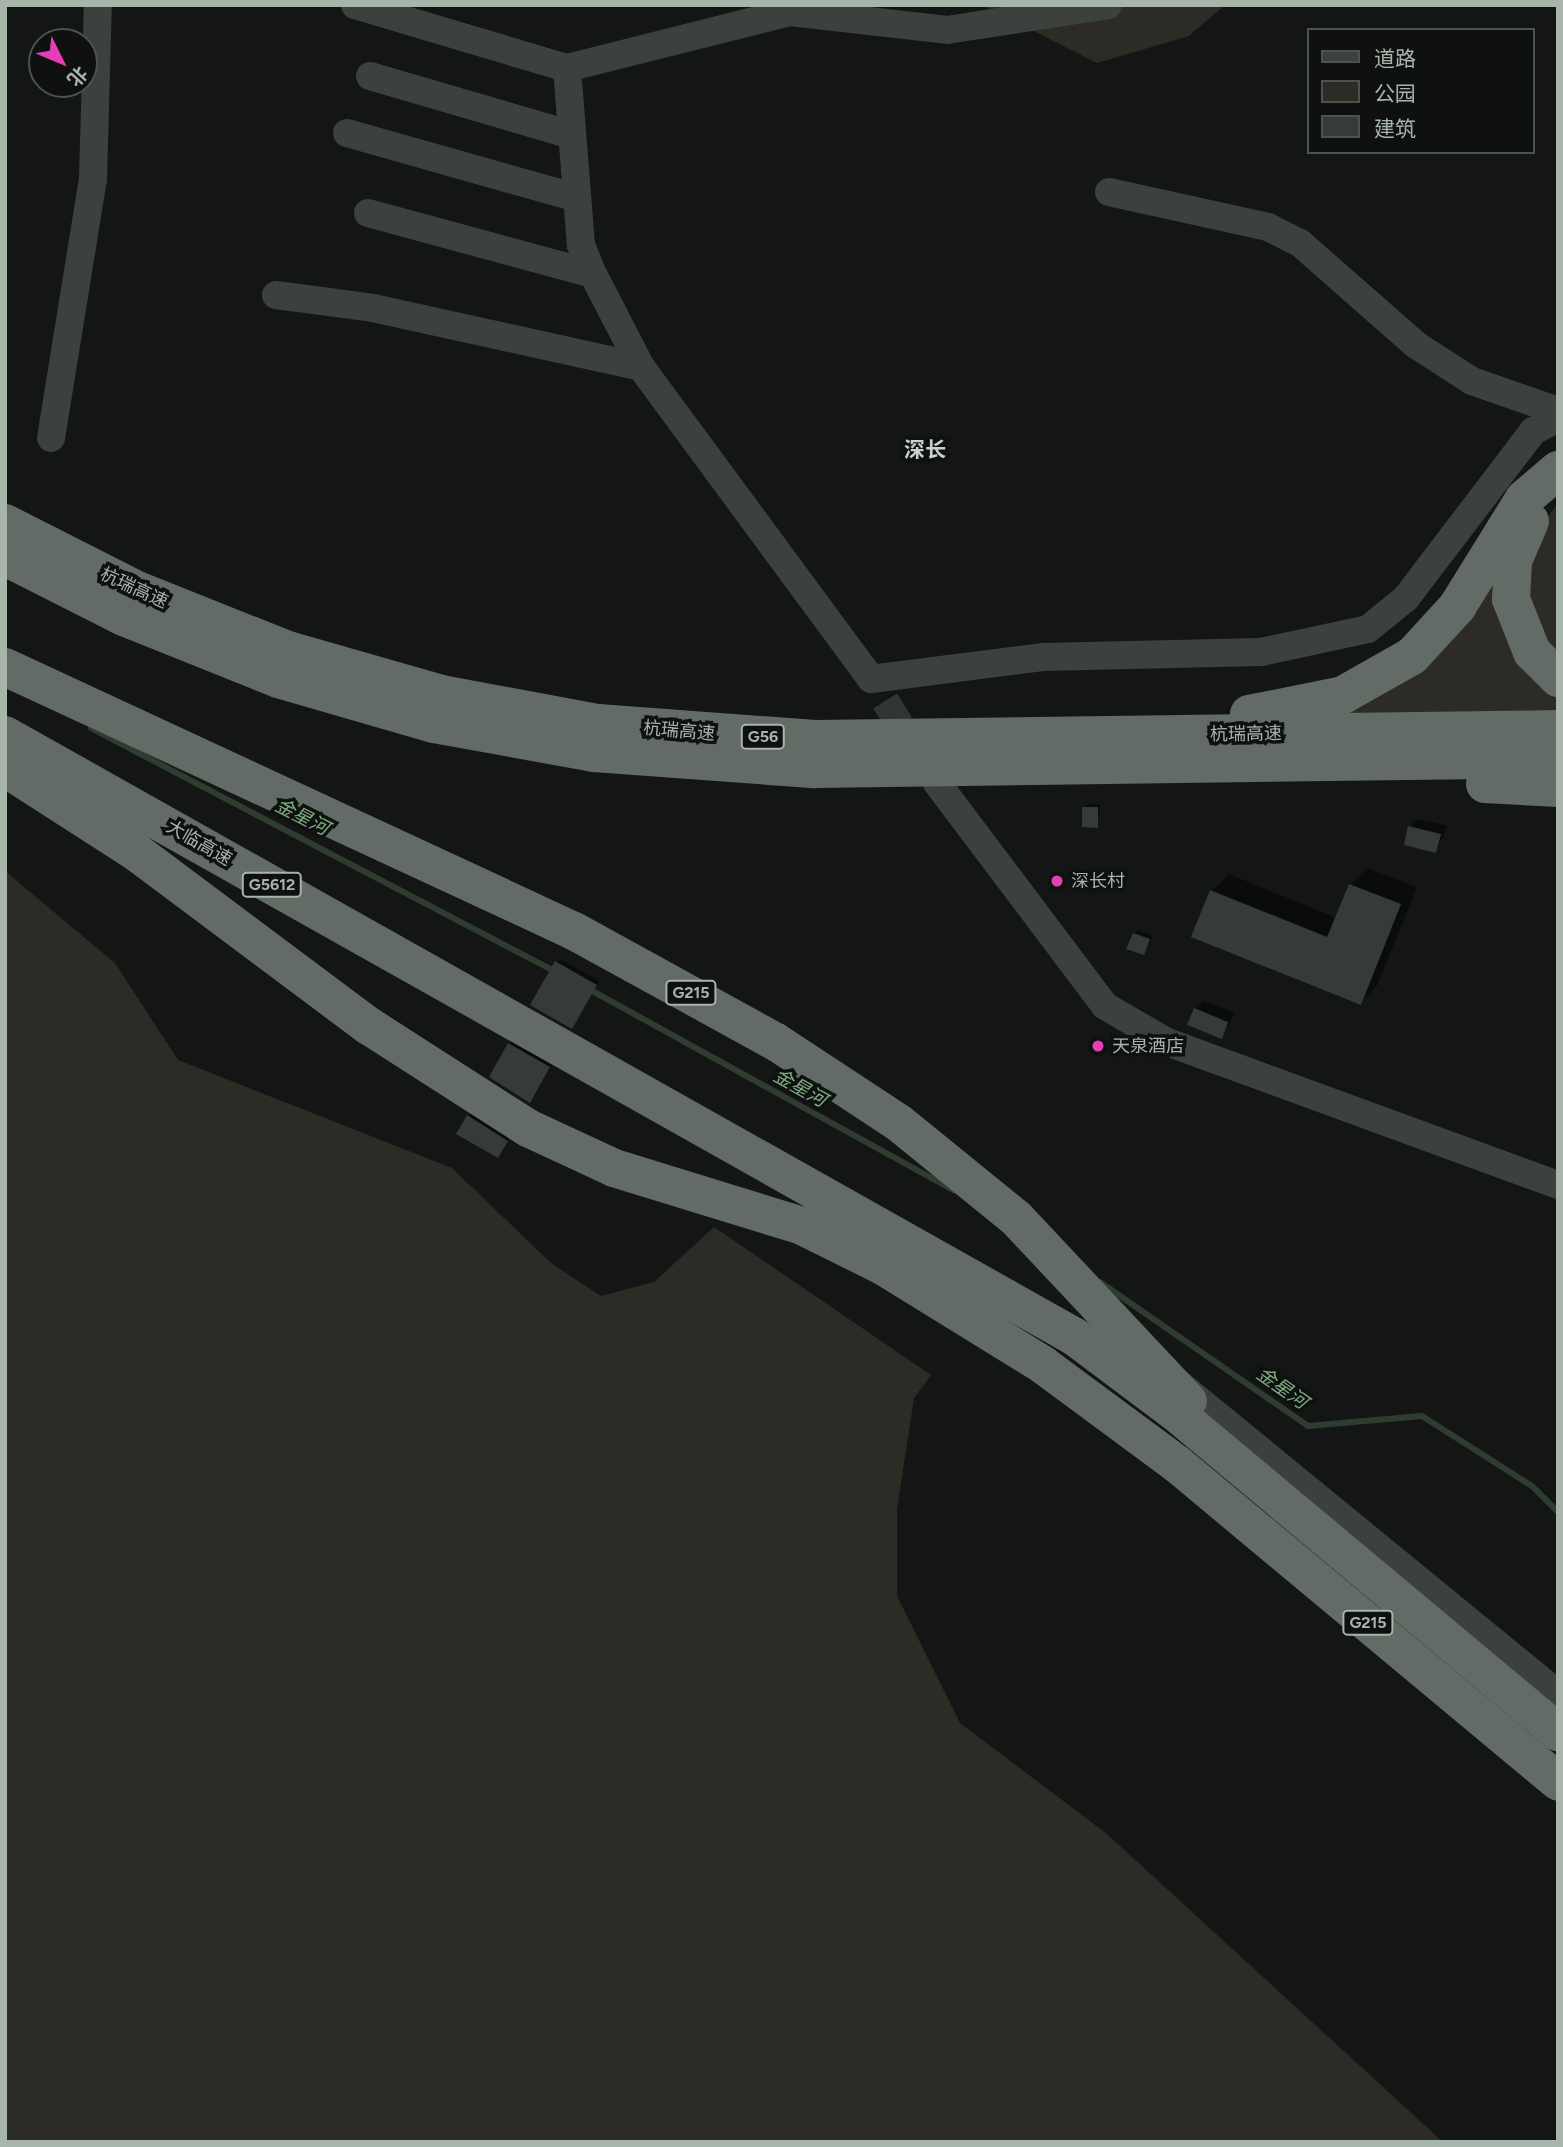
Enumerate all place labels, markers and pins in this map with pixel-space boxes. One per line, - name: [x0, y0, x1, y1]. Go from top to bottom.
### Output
- place label: 深长村: [1071, 870, 1125, 892]
- marker: 深长村: [1049, 873, 1065, 889]
- place label: 天泉酒店: [1112, 1035, 1184, 1057]
- marker: 天泉酒店: [1090, 1038, 1106, 1054]

